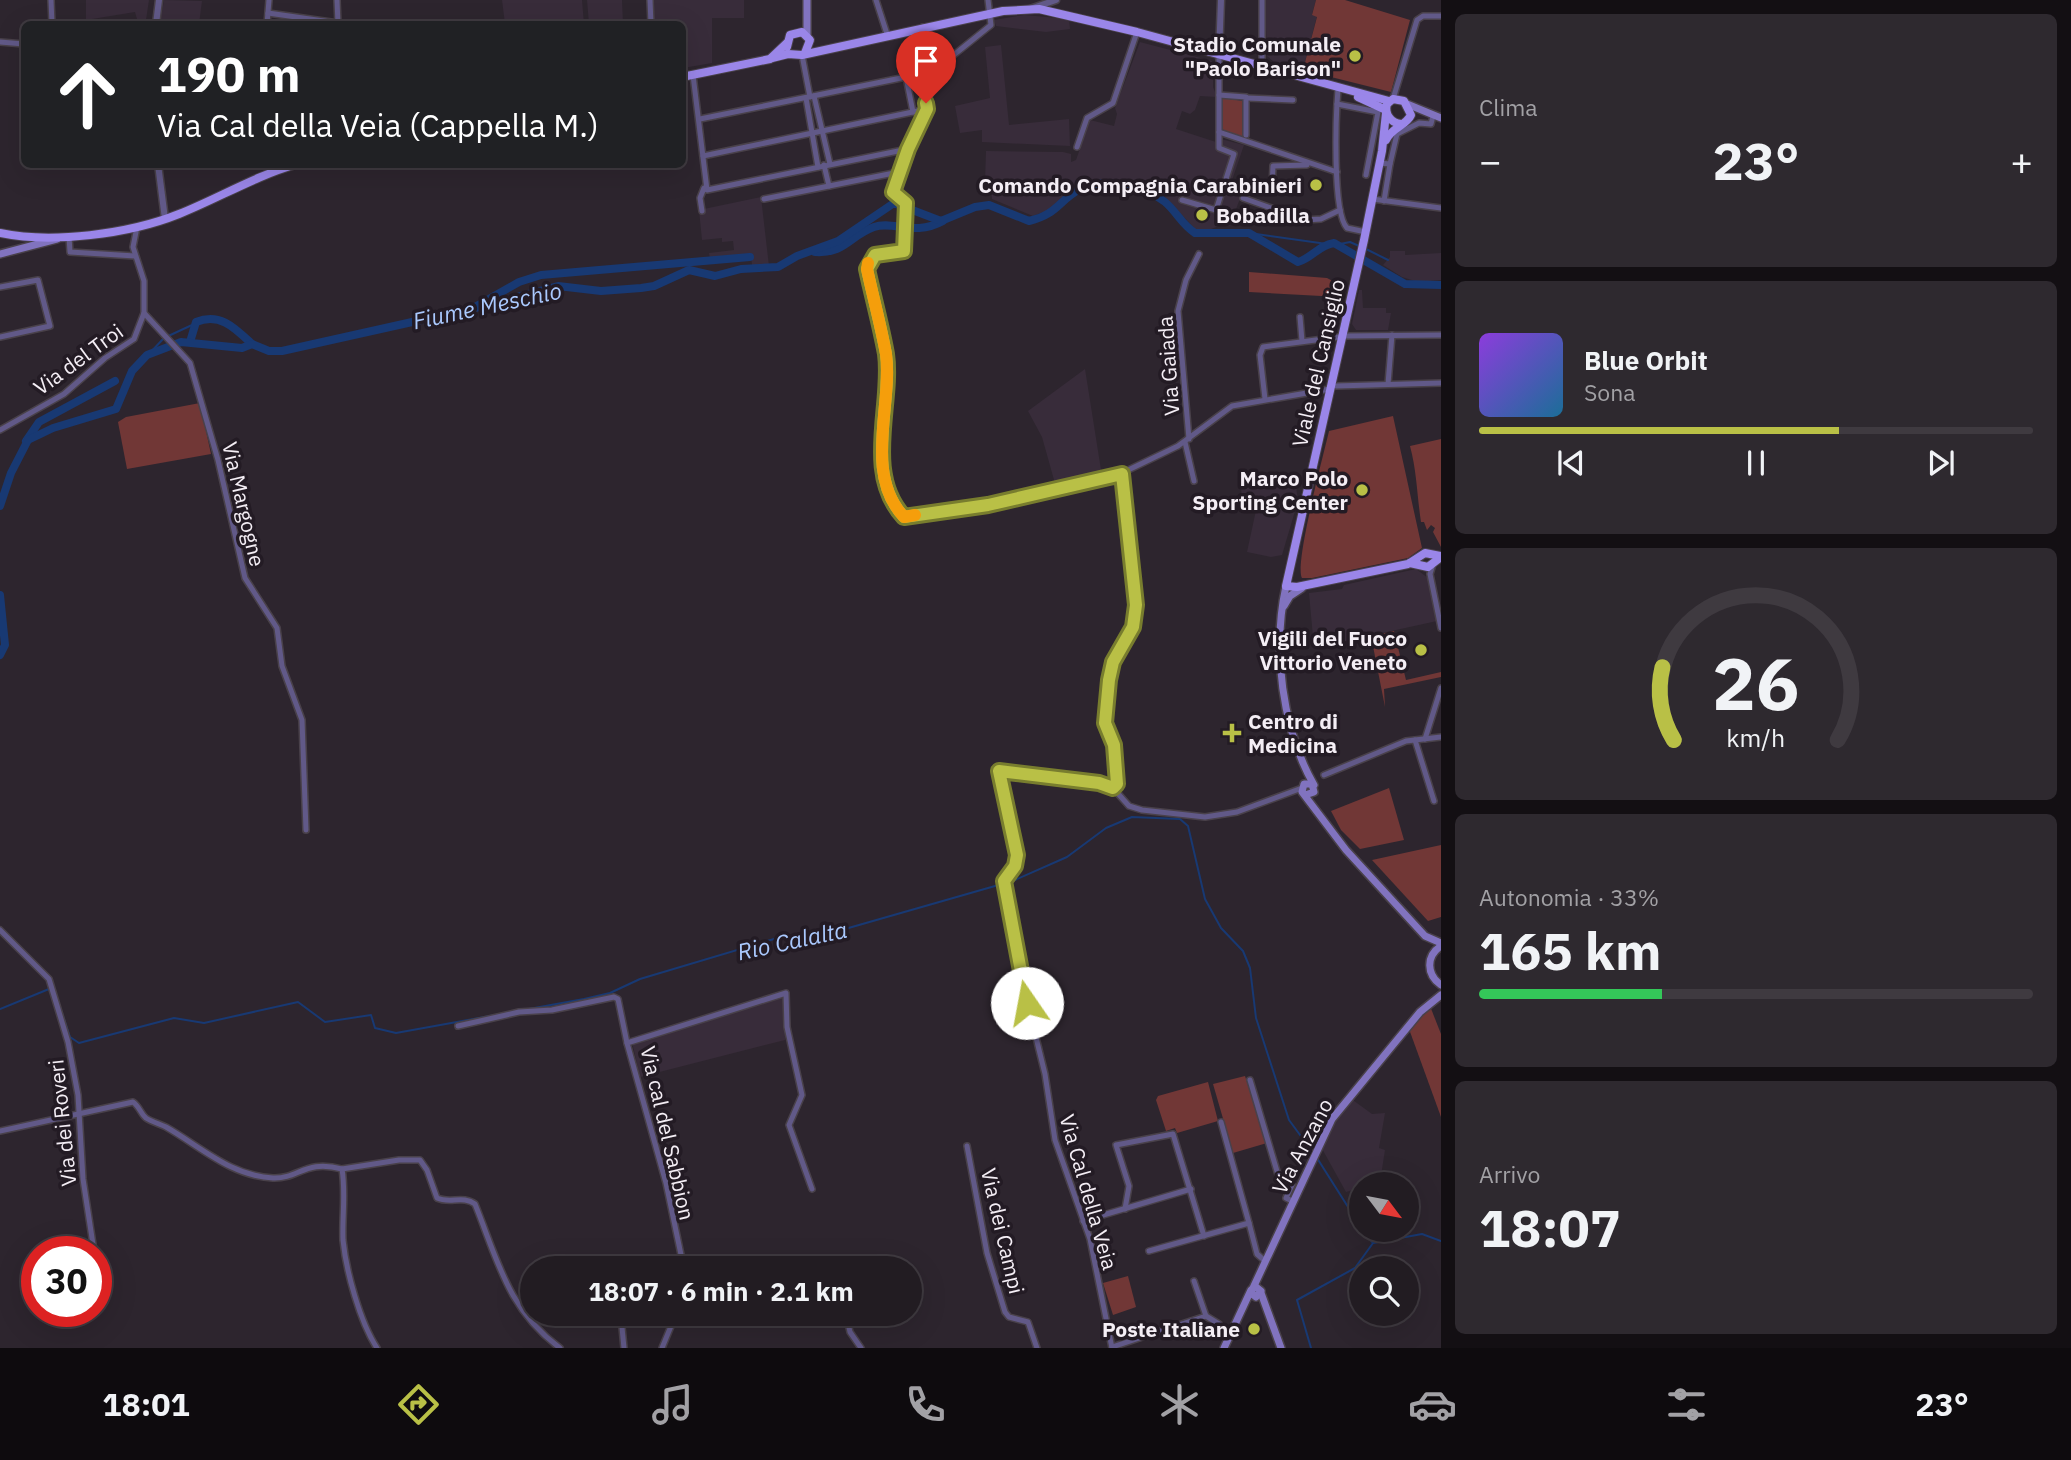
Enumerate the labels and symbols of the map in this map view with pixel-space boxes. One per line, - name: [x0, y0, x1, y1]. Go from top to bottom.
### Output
- place label: Stadio Comunale "Paolo Barison": [1173, 30, 1341, 82]
- pin: [896, 31, 956, 103]
- marker: Stadio Comunale "Paolo Barison": [1347, 48, 1363, 64]
- place label: Comando Compagnia Carabinieri: [978, 171, 1302, 199]
- marker: Comando Compagnia Carabinieri: [1308, 177, 1324, 193]
- place label: Bobadilla: [1216, 201, 1310, 229]
- marker: Bobadilla: [1194, 207, 1210, 223]
- water label: Fiume Meschio: [410, 275, 564, 335]
- street label: Viale del Cansiglio: [1285, 276, 1351, 450]
- street label: Via Gaiada: [1151, 315, 1185, 417]
- street label: Via del Troi: [28, 317, 128, 401]
- street label: Via Margogne: [216, 439, 272, 569]
- place label: Marco Polo Sporting Center: [1192, 464, 1349, 516]
- marker: Marco Polo Sporting Center: [1354, 482, 1370, 498]
- place label: Vigili del Fuoco Vittorio Veneto: [1258, 624, 1407, 676]
- marker: Vigili del Fuoco Vittorio Veneto: [1413, 642, 1429, 658]
- place label: Centro di Medicina: [1248, 707, 1338, 759]
- marker: Centro di Medicina: [1222, 723, 1242, 743]
- water label: Rio Calalta: [734, 914, 850, 966]
- position arrow: [990, 966, 1064, 1040]
- street label: Via cal del Sabbion: [634, 1043, 702, 1223]
- street label: Via dei Roveri: [41, 1058, 83, 1188]
- street label: Via Anzano: [1265, 1093, 1339, 1199]
- street label: Via Cal della Veia: [1053, 1111, 1125, 1273]
- street label: Via dei Campi: [975, 1165, 1031, 1297]
- north arrow: [1349, 1172, 1419, 1242]
- speed limit sign: 30: [21, 1236, 112, 1327]
- place label: Poste Italiane: [1102, 1315, 1240, 1343]
- marker: Poste Italiane: [1246, 1321, 1262, 1337]

